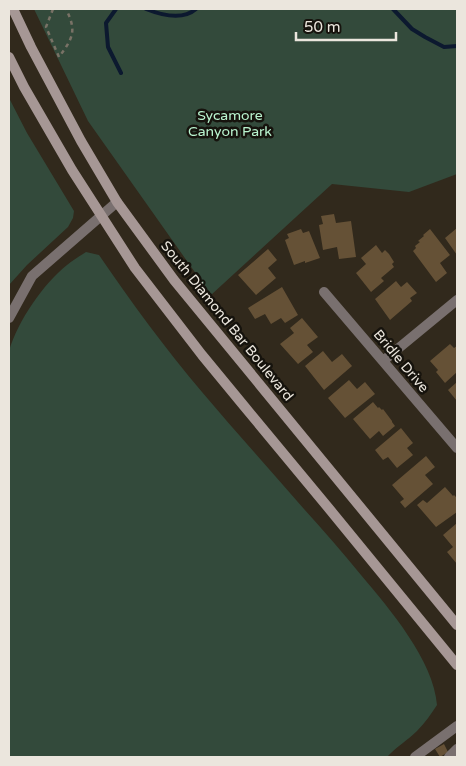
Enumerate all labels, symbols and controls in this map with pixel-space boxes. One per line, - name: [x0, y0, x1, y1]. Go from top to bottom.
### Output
- scale bar: [296, 10, 396, 42]
- text: 50 m: [304, 18, 341, 36]
- park label: Sycamore Canyon Park: [188, 107, 272, 140]
- street label: South Diamond Bar Boulevard: [157, 238, 297, 404]
- street label: Bridle Drive: [370, 326, 432, 396]

